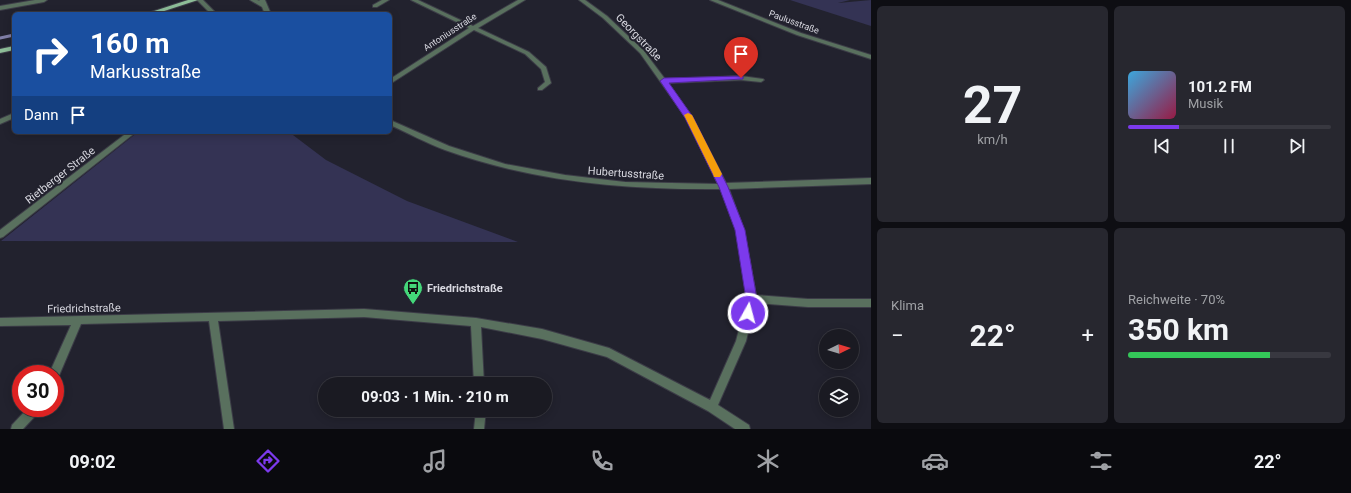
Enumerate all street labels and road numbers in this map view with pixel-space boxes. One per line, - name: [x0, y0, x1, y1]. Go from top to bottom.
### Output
- street label: Paulusstraße: [767, 8, 821, 36]
- street label: Antoniusstraße: [422, 11, 479, 53]
- street label: Georgstraße: [613, 11, 664, 64]
- street label: Rietberger Straße: [23, 144, 98, 207]
- street label: Hubertusstraße: [587, 164, 665, 183]
- street label: Friedrichstraße: [47, 301, 121, 316]

